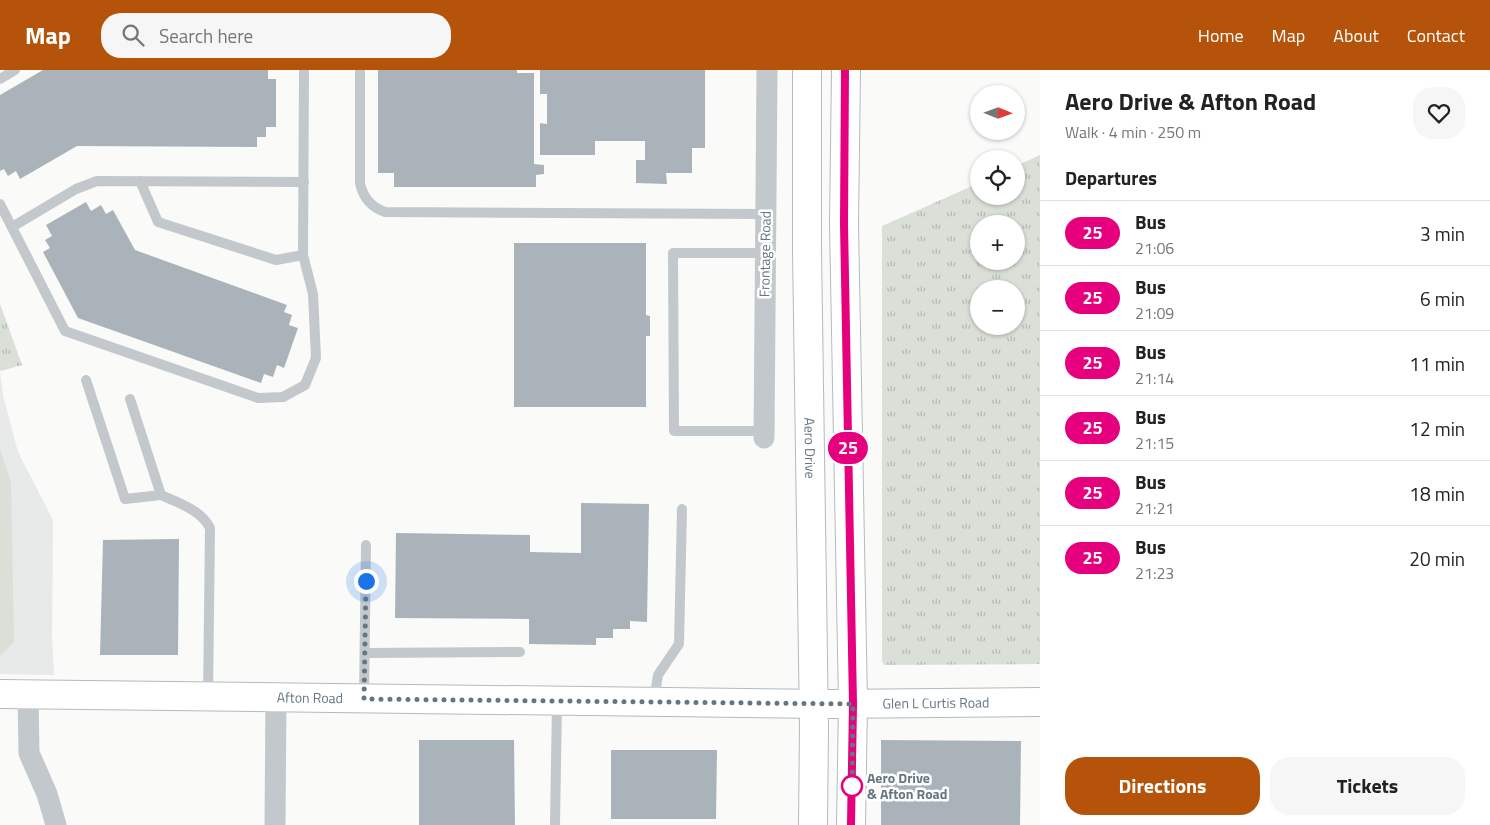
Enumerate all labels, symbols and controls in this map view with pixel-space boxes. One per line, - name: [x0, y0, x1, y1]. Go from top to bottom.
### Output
- search box: [101, 13, 451, 58]
- text: Map: [25, 17, 71, 53]
- icon: search: [119, 21, 147, 49]
- text: Search here: [159, 21, 253, 50]
- text: Home: [1198, 22, 1244, 49]
- text: Map: [1272, 22, 1305, 49]
- text: About: [1333, 22, 1379, 49]
- text: Contact: [1407, 22, 1465, 49]
- text: Aero Drive & Afton Road: [1065, 83, 1316, 119]
- north arrow: [970, 85, 1025, 140]
- map controls: [970, 85, 1025, 335]
- button: heart: [1413, 87, 1465, 139]
- text: Walk · 4 min · 250 m: [1065, 120, 1201, 144]
- button: locate: [970, 150, 1025, 205]
- text: Departures: [1065, 163, 1157, 192]
- text: Bus: [1135, 207, 1166, 236]
- street label: Frontage Road: [753, 211, 776, 297]
- button: +: [970, 215, 1025, 270]
- text: 25: [1082, 219, 1103, 246]
- text: 3 min: [1420, 219, 1465, 248]
- text: 21:06: [1135, 236, 1174, 260]
- text: Bus: [1135, 272, 1166, 301]
- button: −: [970, 280, 1025, 335]
- text: 25: [1082, 284, 1103, 311]
- text: 6 min: [1420, 284, 1465, 313]
- text: 21:09: [1135, 301, 1174, 325]
- text: Bus: [1135, 337, 1166, 366]
- text: 25: [1082, 349, 1103, 376]
- text: 11 min: [1409, 349, 1465, 378]
- text: 21:14: [1135, 366, 1174, 390]
- text: Bus: [1135, 402, 1166, 431]
- text: 25: [1082, 414, 1103, 441]
- text: 12 min: [1409, 414, 1465, 443]
- street label: Aero Drive: [799, 417, 821, 479]
- text: 21:15: [1135, 431, 1174, 455]
- line badge: 25: [826, 432, 870, 464]
- text: 25: [838, 434, 858, 461]
- text: Bus: [1135, 467, 1166, 496]
- text: 25: [1082, 479, 1103, 506]
- text: 18 min: [1409, 479, 1465, 508]
- text: 21:21: [1135, 496, 1174, 520]
- text: Bus: [1135, 532, 1166, 561]
- text: 25: [1082, 544, 1103, 571]
- text: 20 min: [1409, 544, 1465, 573]
- text: 21:23: [1135, 561, 1174, 585]
- your location: [354, 569, 379, 594]
- street label: Afton Road: [277, 686, 343, 708]
- street label: Glen L Curtis Road: [882, 691, 990, 714]
- button: Directions: [1065, 757, 1260, 815]
- button: Tickets: [1270, 757, 1465, 815]
- place label: Aero Drive & Afton Road: [867, 767, 947, 804]
- marker: Aero Drive & Afton Road: [841, 775, 863, 797]

